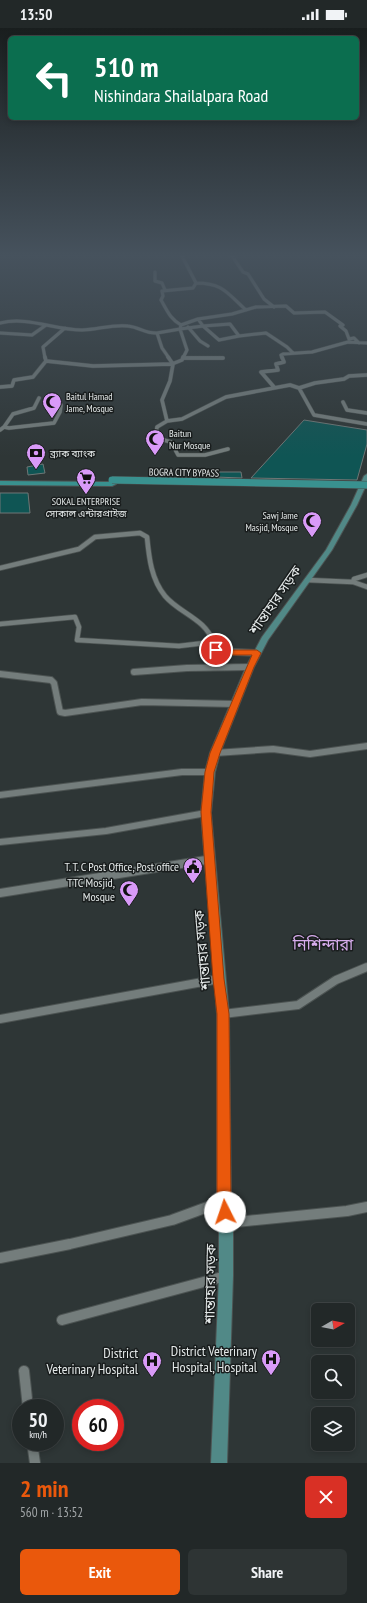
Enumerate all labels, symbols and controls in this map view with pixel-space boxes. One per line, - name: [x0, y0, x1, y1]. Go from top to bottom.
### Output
- text: 13:50: [20, 5, 52, 24]
- text: 510 m: [94, 48, 158, 85]
- icon: left: [28, 52, 80, 104]
- text: Nishindara Shailalpara Road: [94, 84, 268, 107]
- place label: Baitul Hamad Jame, Mosque: [65, 390, 113, 415]
- mosque icon: Baitul Hamad Jame, Mosque: [41, 391, 63, 419]
- place label: Baitun Nur Mosque: [169, 427, 210, 452]
- mosque icon: Baitun Nur Mosque: [144, 428, 166, 456]
- bank icon: ব্র্যাক ব্যাংক: [25, 442, 47, 470]
- place label: ব্র্যাক ব্যাংক: [49, 447, 96, 460]
- street label: BOGRA CITY BYPASS: [149, 465, 219, 480]
- supermarket icon: SOKAL ENTERPRISE সোকাল এন্টারপ্রাইজ: [75, 467, 97, 495]
- place label: SOKAL ENTERPRISE সোকাল এন্টারপ্রাইজ: [45, 495, 127, 520]
- place label: Sawj Jame Masjid, Mosque: [245, 509, 298, 534]
- mosque icon: Sawj Jame Masjid, Mosque: [301, 510, 323, 538]
- street label: শান্তাহার সড়ক: [244, 561, 306, 639]
- pin: [199, 633, 233, 667]
- icon: arrive: [205, 639, 227, 661]
- public building icon: T. T. C Post Office, Post office: [182, 856, 204, 884]
- place label: T. T. C Post Office, Post office: [65, 859, 179, 874]
- place label: TTC Mosjid, Mosque: [67, 875, 115, 904]
- mosque icon: TTC Mosjid, Mosque: [118, 879, 140, 907]
- street label: শান্তাহার সড়ক: [189, 909, 215, 992]
- district label: নিশিন্দারা: [292, 934, 354, 954]
- position arrow: [204, 1191, 246, 1233]
- street label: শান্তাহার সড়ক: [200, 1243, 220, 1325]
- north arrow: [311, 1303, 355, 1347]
- map controls: [311, 1303, 355, 1451]
- place label: District Veterinary Hospital, Hospital: [171, 1342, 258, 1376]
- place label: District Veterinary Hospital: [45, 1344, 139, 1378]
- hospital icon: District Veterinary Hospital, Hospital: [260, 1348, 282, 1376]
- hospital icon: District Veterinary Hospital: [141, 1350, 163, 1378]
- button: search: [311, 1355, 355, 1399]
- speed limit sign: 60: [72, 1399, 124, 1451]
- text: 50: [28, 1407, 48, 1433]
- button: layers: [311, 1407, 355, 1451]
- text: km/h: [29, 1428, 47, 1441]
- text: 2 min: [20, 1473, 68, 1504]
- button: close: [305, 1476, 347, 1518]
- text: 560 m · 13:52: [20, 1504, 83, 1521]
- button: Exit: [20, 1549, 180, 1595]
- button: Share: [188, 1549, 347, 1595]

